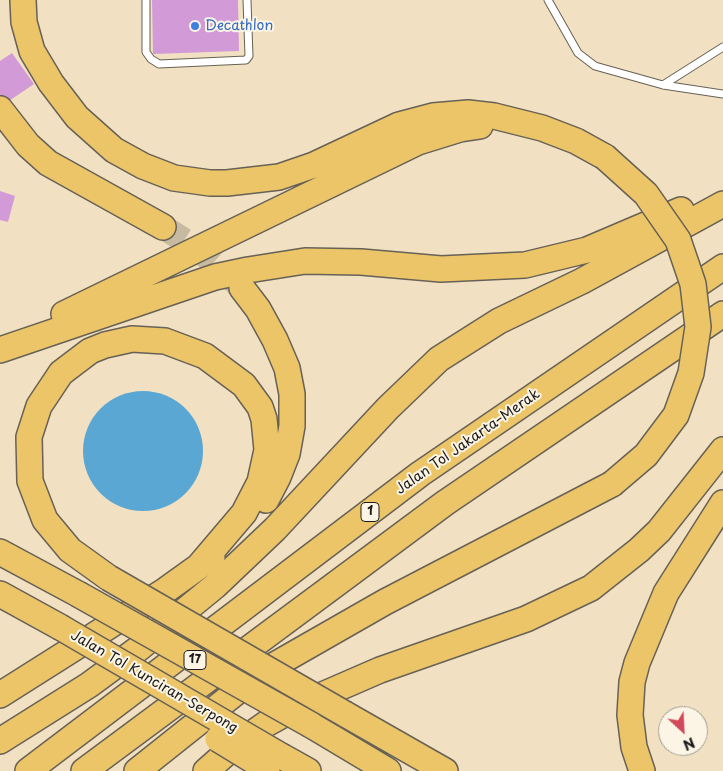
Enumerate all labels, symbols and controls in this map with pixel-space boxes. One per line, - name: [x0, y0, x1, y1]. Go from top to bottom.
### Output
- place label: Decathlon: [205, 18, 273, 34]
- marker: Decathlon: [189, 20, 201, 32]
- street label: Jalan Tol Jakarta–Merak: [393, 386, 543, 498]
- road number: 1: [361, 502, 379, 522]
- street label: Jalan Tol Kunciran–Serpong: [67, 627, 241, 737]
- road number: 17: [184, 650, 206, 670]
- north arrow: [658, 706, 708, 756]
- text: N: [680, 732, 699, 756]

